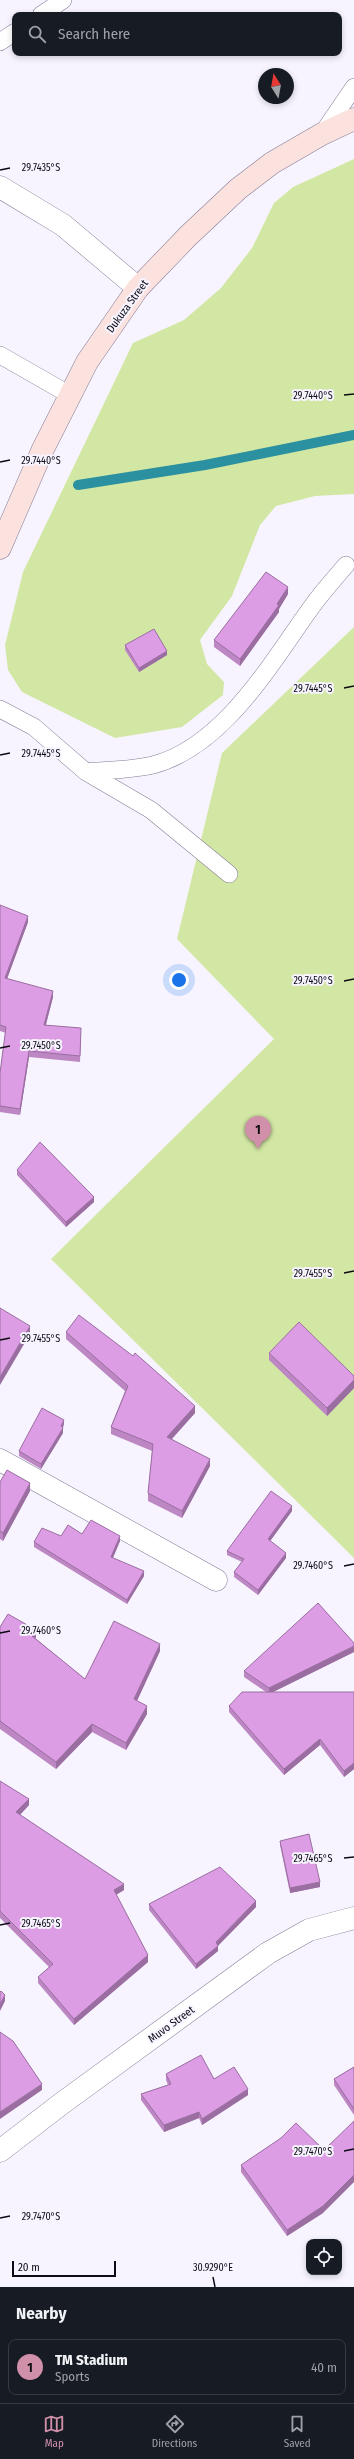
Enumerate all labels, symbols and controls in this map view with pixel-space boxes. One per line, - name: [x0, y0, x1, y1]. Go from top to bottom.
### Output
- search box: [12, 12, 342, 56]
- icon: search: [26, 23, 48, 45]
- text: Search here: [58, 25, 130, 43]
- north arrow: [258, 68, 294, 104]
- text: 29.7435°S: [22, 162, 60, 174]
- street label: Dukuza Street: [104, 277, 151, 335]
- text: 29.7440°S: [293, 390, 333, 402]
- text: 29.7440°S: [21, 455, 61, 467]
- text: 29.7445°S: [294, 683, 332, 695]
- text: 29.7445°S: [22, 748, 60, 760]
- your location: [169, 970, 189, 990]
- text: 29.7450°S: [293, 975, 333, 987]
- text: 29.7450°S: [21, 1040, 61, 1052]
- pin: 1: [245, 1116, 271, 1149]
- text: 29.7455°S: [294, 1268, 332, 1280]
- text: 29.7455°S: [22, 1333, 60, 1345]
- text: 29.7460°S: [293, 1560, 333, 1572]
- text: 29.7460°S: [21, 1625, 61, 1637]
- text: 29.7465°S: [294, 1853, 333, 1865]
- text: 29.7465°S: [22, 1918, 61, 1930]
- street label: Muvo Street: [146, 2003, 197, 2045]
- text: 29.7470°S: [294, 2146, 332, 2158]
- text: 29.7470°S: [22, 2211, 60, 2223]
- map controls: [306, 2239, 342, 2275]
- button: locate: [306, 2239, 342, 2275]
- scale bar: [12, 2259, 116, 2278]
- text: 20 m: [18, 2261, 40, 2274]
- text: 30.9290°E: [193, 2262, 233, 2274]
- text: Nearby: [16, 2303, 67, 2324]
- text: TM Stadium: [55, 2351, 128, 2369]
- text: 1: [27, 2360, 33, 2375]
- text: 40 m: [311, 2360, 337, 2375]
- text: Sports: [55, 2369, 90, 2384]
- tab: Map: [43, 2413, 65, 2450]
- tab: Directions: [152, 2413, 197, 2450]
- tab: Saved: [284, 2413, 311, 2450]

